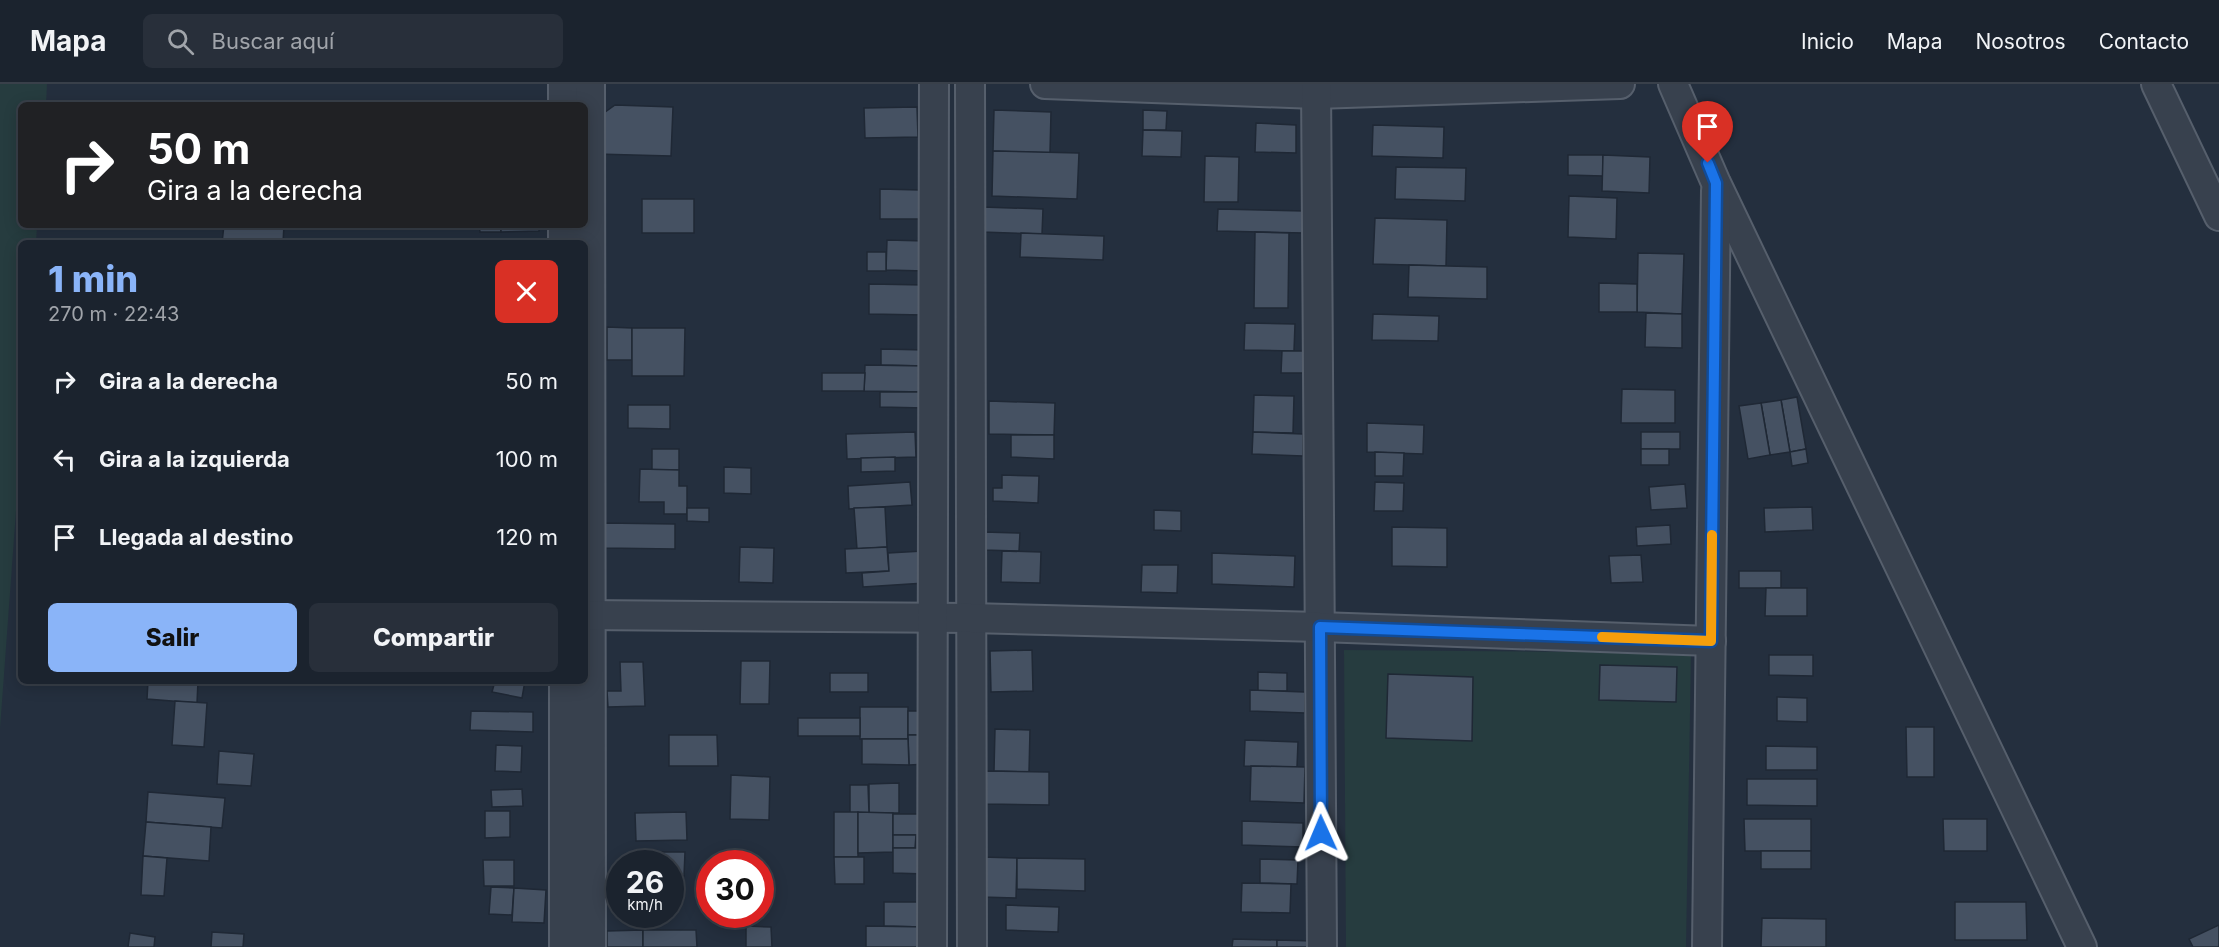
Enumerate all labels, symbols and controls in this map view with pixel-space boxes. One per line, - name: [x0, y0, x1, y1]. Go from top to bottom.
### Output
- search box: [143, 14, 563, 68]
- text: Mapa: [30, 24, 107, 58]
- icon: search: [164, 25, 197, 58]
- text: Buscar aquí: [212, 28, 334, 54]
- text: Inicio: [1801, 29, 1854, 54]
- text: Mapa: [1887, 29, 1942, 54]
- text: Nosotros: [1975, 29, 2066, 54]
- text: Contacto: [2099, 29, 2189, 54]
- pin: [1682, 101, 1733, 163]
- icon: arrive: [1691, 110, 1724, 143]
- text: 50 m: [147, 123, 250, 174]
- icon: right: [48, 126, 126, 204]
- text: Gira a la derecha: [147, 174, 363, 207]
- text: 1 min: [48, 257, 138, 301]
- button: close: [495, 260, 558, 323]
- text: 270 m · 22:43: [48, 302, 179, 326]
- icon: right: [48, 365, 81, 398]
- text: Gira a la derecha: [99, 368, 278, 394]
- text: 50 m: [505, 368, 558, 394]
- icon: left: [48, 443, 81, 476]
- text: Gira a la izquierda: [99, 446, 290, 472]
- text: 100 m: [496, 446, 558, 472]
- icon: arrive: [48, 521, 81, 554]
- text: Llegada al destino: [99, 524, 293, 550]
- text: 120 m: [496, 524, 558, 550]
- button: Salir: [48, 603, 297, 672]
- button: Compartir: [309, 603, 558, 672]
- position arrow: [1289, 801, 1353, 865]
- speed limit sign: 30: [696, 850, 774, 928]
- text: 26: [626, 864, 664, 900]
- text: km/h: [627, 895, 663, 914]

